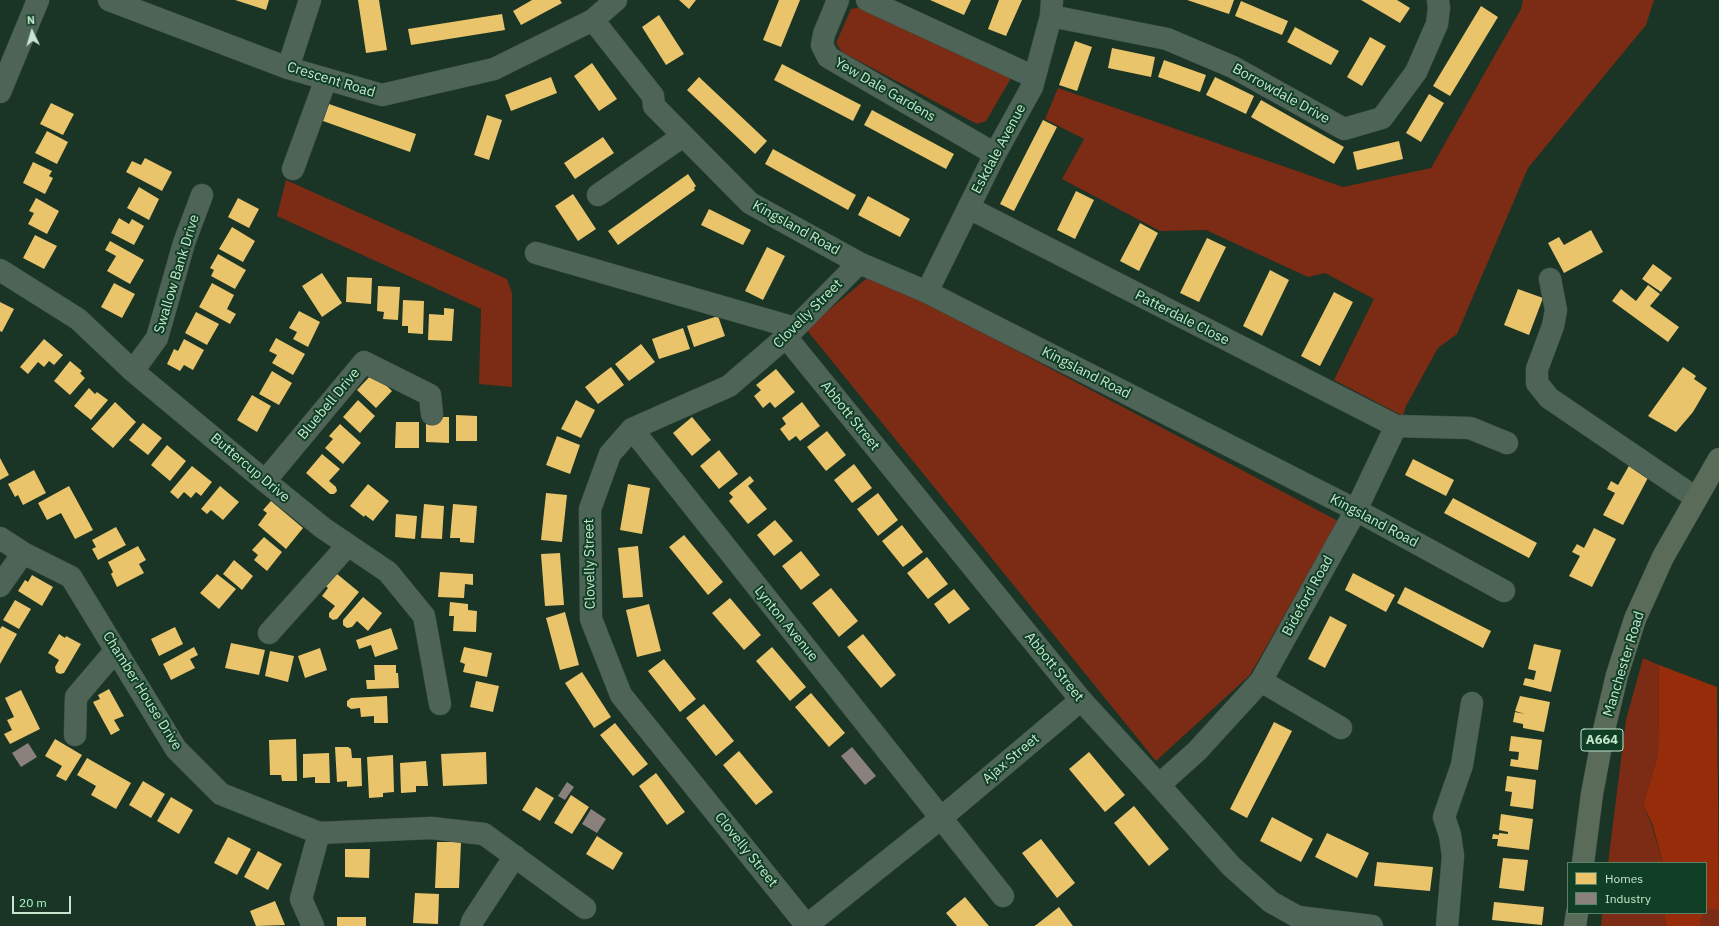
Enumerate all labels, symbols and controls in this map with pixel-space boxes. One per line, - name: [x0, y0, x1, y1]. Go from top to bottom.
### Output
- north arrow: [12, 12, 52, 52]
- text: N: [26, 13, 36, 27]
- street label: Yew Dale Gardens: [832, 54, 938, 126]
- street label: Crescent Road: [285, 59, 377, 101]
- street label: Borrowdale Drive: [1229, 60, 1333, 128]
- street label: Eskdale Avenue: [968, 101, 1030, 197]
- street label: Kingsland Road: [749, 197, 843, 259]
- street label: Swallow Bank Drive: [151, 213, 203, 335]
- street label: Clovelly Street: [770, 276, 846, 352]
- street label: Patterdale Close: [1132, 287, 1232, 349]
- street label: Kingsland Road: [1039, 343, 1133, 403]
- street label: Bluebell Drive: [294, 365, 364, 443]
- street label: Abbott Street: [817, 378, 883, 454]
- street label: Buttercup Drive: [207, 430, 293, 506]
- street label: Kingsland Road: [1327, 491, 1421, 551]
- street label: Clovelly Street: [581, 518, 599, 610]
- street label: Bideford Road: [1279, 553, 1337, 639]
- street label: Lynton Avenue: [750, 583, 822, 665]
- street label: Manchester Road: [1600, 609, 1648, 719]
- street label: Chamber House Drive: [99, 629, 185, 753]
- street label: Abbott Street: [1021, 629, 1087, 705]
- road number: A664: [1581, 729, 1623, 751]
- street label: Ajax Street: [979, 730, 1043, 788]
- street label: Clovelly Street: [711, 809, 781, 891]
- legend: [1567, 862, 1707, 914]
- text: Homes: [1605, 871, 1643, 886]
- scale bar: [14, 888, 73, 914]
- text: Industry: [1605, 891, 1651, 906]
- text: 20 m: [19, 895, 47, 910]

